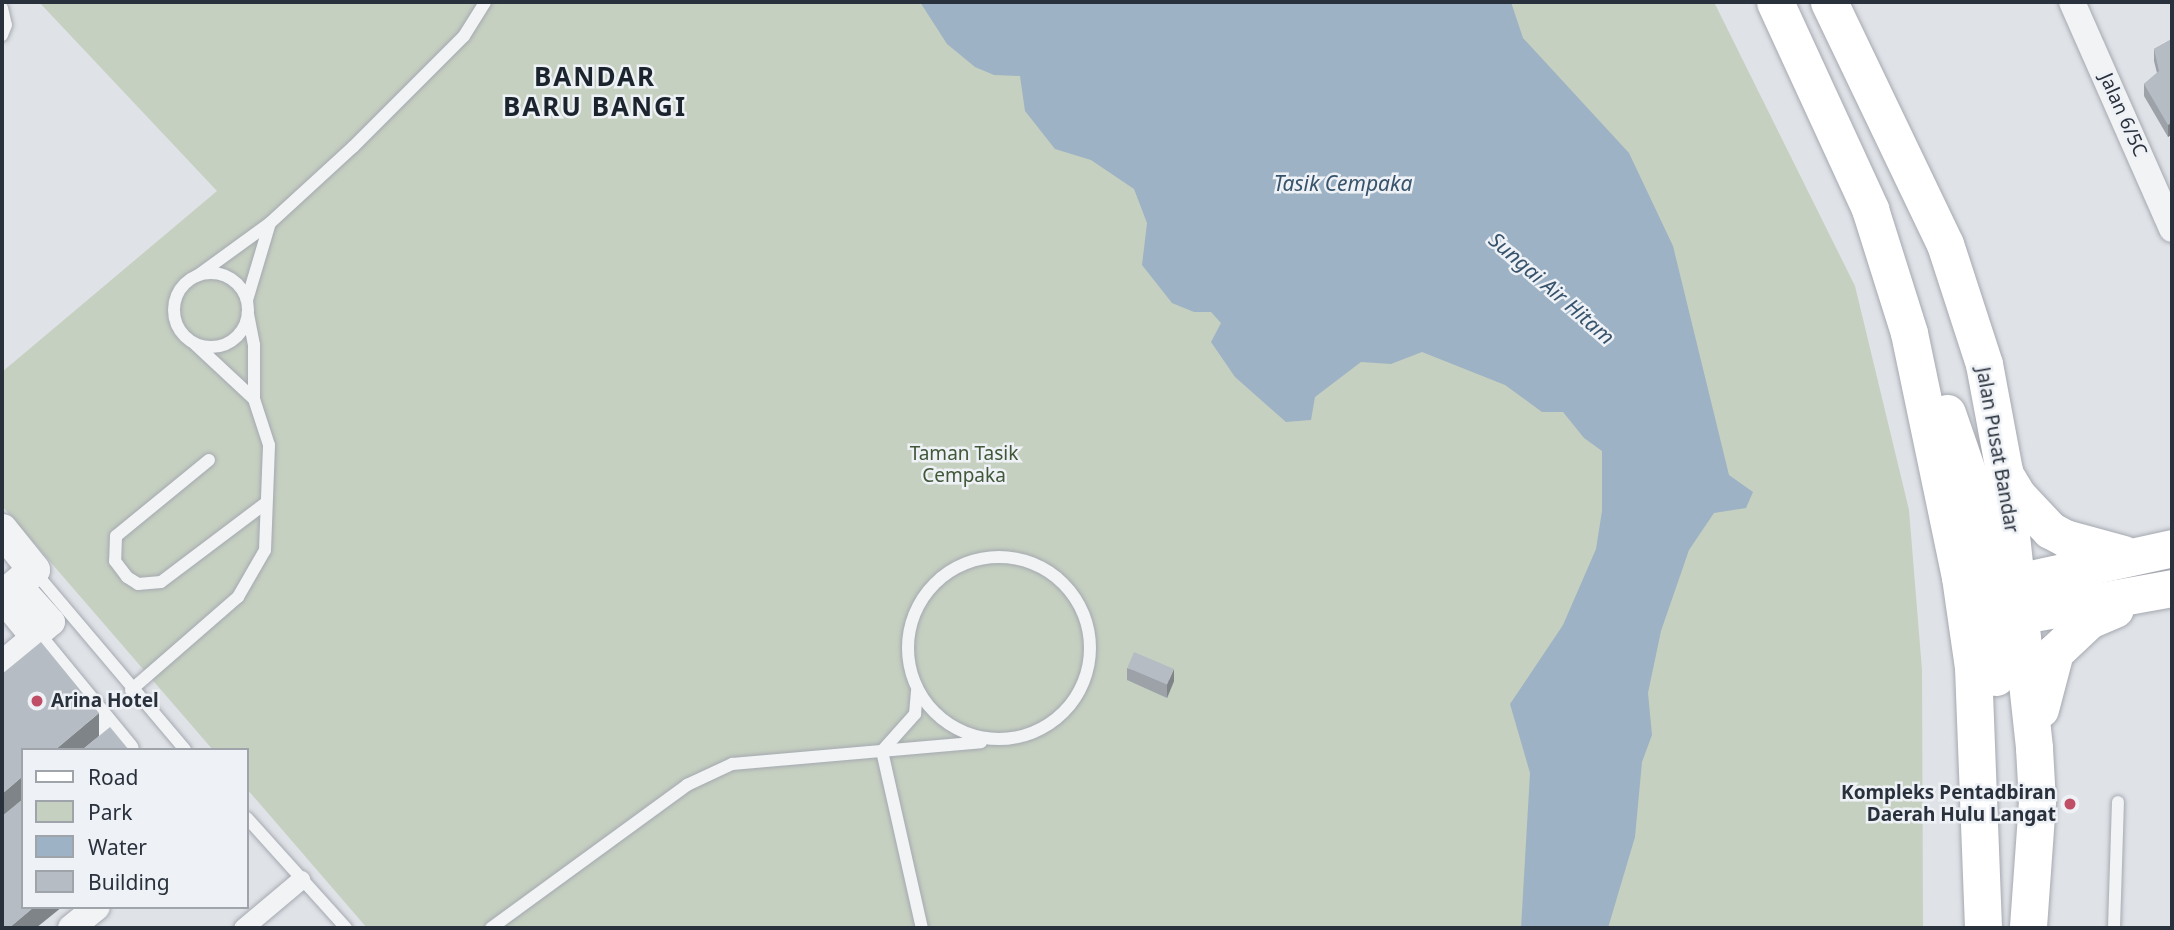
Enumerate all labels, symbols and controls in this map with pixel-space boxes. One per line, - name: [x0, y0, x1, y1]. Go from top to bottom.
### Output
- district label: BANDAR BARU BANGI: [504, 61, 686, 122]
- street label: Jalan 6/5C: [2095, 70, 2151, 160]
- water label: Tasik Cempaka: [1274, 170, 1412, 196]
- water label: Sungai Air Hitam: [1484, 227, 1620, 349]
- street label: Jalan Pusat Bandar: [1971, 365, 2023, 535]
- park label: Taman Tasik Cempaka: [910, 443, 1018, 487]
- place label: Arina Hotel: [51, 690, 159, 712]
- marker: Arina Hotel: [29, 693, 45, 709]
- legend: [21, 748, 248, 909]
- text: Road: [88, 763, 138, 791]
- place label: Kompleks Pentadbiran Daerah Hulu Langat: [1841, 782, 2056, 826]
- marker: Kompleks Pentadbiran Daerah Hulu Langat: [2062, 796, 2078, 812]
- text: Park: [88, 798, 132, 826]
- text: Water: [88, 833, 147, 861]
- text: Building: [88, 868, 170, 896]

